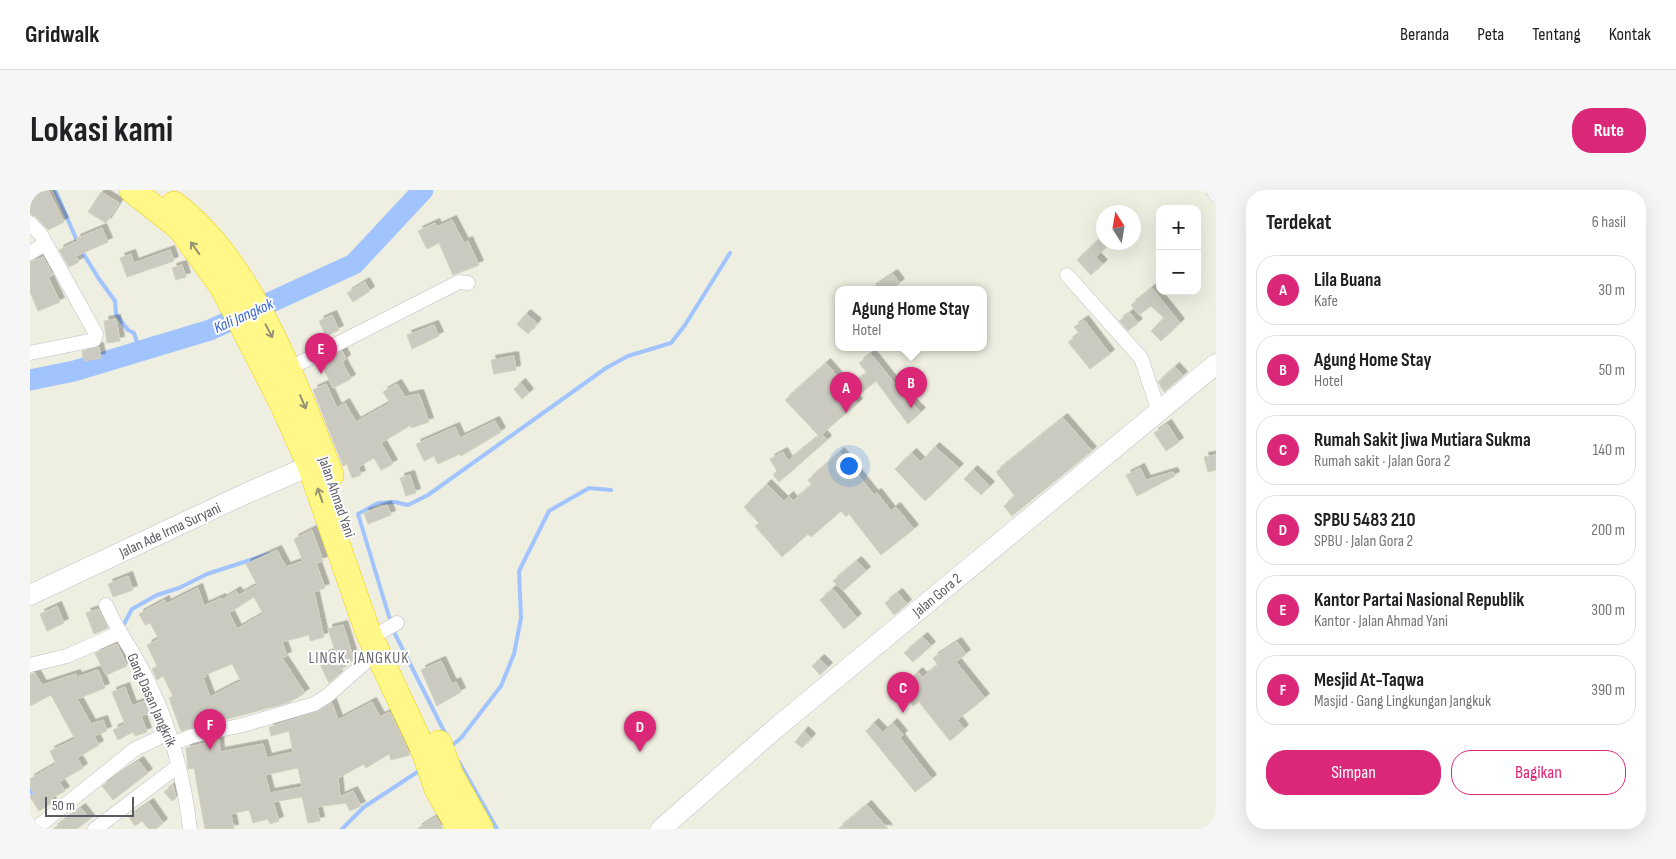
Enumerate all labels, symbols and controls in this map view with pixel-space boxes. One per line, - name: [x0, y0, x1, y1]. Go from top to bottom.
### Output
- text: Gridwalk: [25, 20, 99, 49]
- text: Beranda: [1400, 24, 1449, 45]
- text: Peta: [1477, 24, 1504, 45]
- text: Tentang: [1532, 24, 1581, 45]
- text: Kontak: [1609, 24, 1651, 45]
- button: Rute: [1572, 108, 1646, 153]
- text: Lokasi kami: [30, 109, 173, 152]
- north arrow: [1096, 205, 1141, 250]
- map controls: [1156, 205, 1201, 295]
- button: +: [1156, 205, 1201, 250]
- text: Terdekat: [1266, 210, 1332, 235]
- text: 6 hasil: [1592, 213, 1626, 232]
- one-way arrow: [189, 242, 200, 255]
- button: −: [1156, 250, 1201, 295]
- text: Lila Buana: [1314, 269, 1381, 292]
- text: A: [1279, 281, 1287, 300]
- text: 30 m: [1598, 281, 1625, 300]
- popup: [835, 286, 987, 351]
- text: Kafe: [1314, 292, 1338, 311]
- water label: Kali Jangkok: [211, 294, 277, 338]
- text: Agung Home Stay: [852, 298, 970, 321]
- text: Hotel: [852, 321, 881, 340]
- one-way arrow: [265, 323, 274, 338]
- pin: E: [305, 333, 337, 374]
- text: Agung Home Stay: [1314, 349, 1431, 372]
- text: B: [1279, 361, 1287, 380]
- text: 50 m: [1599, 361, 1625, 380]
- pin: B: [895, 367, 927, 408]
- pin: A: [830, 372, 862, 413]
- text: Hotel: [1314, 372, 1343, 391]
- one-way arrow: [298, 394, 308, 409]
- text: Rumah Sakit Jiwa Mutiara Sukma: [1314, 429, 1531, 452]
- text: C: [1279, 441, 1287, 460]
- text: 140 m: [1593, 441, 1625, 460]
- text: Rumah sakit · Jalan Gora 2: [1314, 452, 1450, 471]
- street label: Jalan Ahmad Yani: [314, 453, 359, 540]
- your location: [836, 453, 862, 479]
- one-way arrow: [315, 488, 325, 504]
- street label: Jalan Ade Irma Suryani: [115, 499, 224, 563]
- text: SPBU 5483 210: [1314, 509, 1416, 532]
- text: D: [1279, 521, 1287, 540]
- text: 200 m: [1591, 521, 1625, 540]
- text: SPBU · Jalan Gora 2: [1314, 532, 1413, 551]
- street label: Jalan Gora 2: [908, 569, 966, 622]
- text: Kantor Partai Nasional Republik: [1314, 589, 1524, 612]
- text: E: [1280, 601, 1286, 620]
- text: 300 m: [1591, 601, 1625, 620]
- text: Kantor · Jalan Ahmad Yani: [1314, 612, 1448, 631]
- district label: LINGK. JANGKUK: [308, 649, 410, 668]
- street label: Gang Dasan Jangkrik: [122, 650, 181, 750]
- text: Mesjid At-Taqwa: [1314, 669, 1424, 692]
- pin: C: [887, 672, 919, 713]
- text: F: [1280, 681, 1286, 700]
- text: 390 m: [1591, 681, 1625, 700]
- text: Masjid · Gang Lingkungan Jangkuk: [1314, 692, 1491, 711]
- pin: F: [194, 709, 226, 750]
- pin: D: [624, 711, 656, 752]
- button: Simpan: [1266, 750, 1441, 795]
- button: Bagikan: [1451, 750, 1626, 795]
- scale bar: [45, 794, 134, 817]
- text: 50 m: [52, 797, 75, 814]

